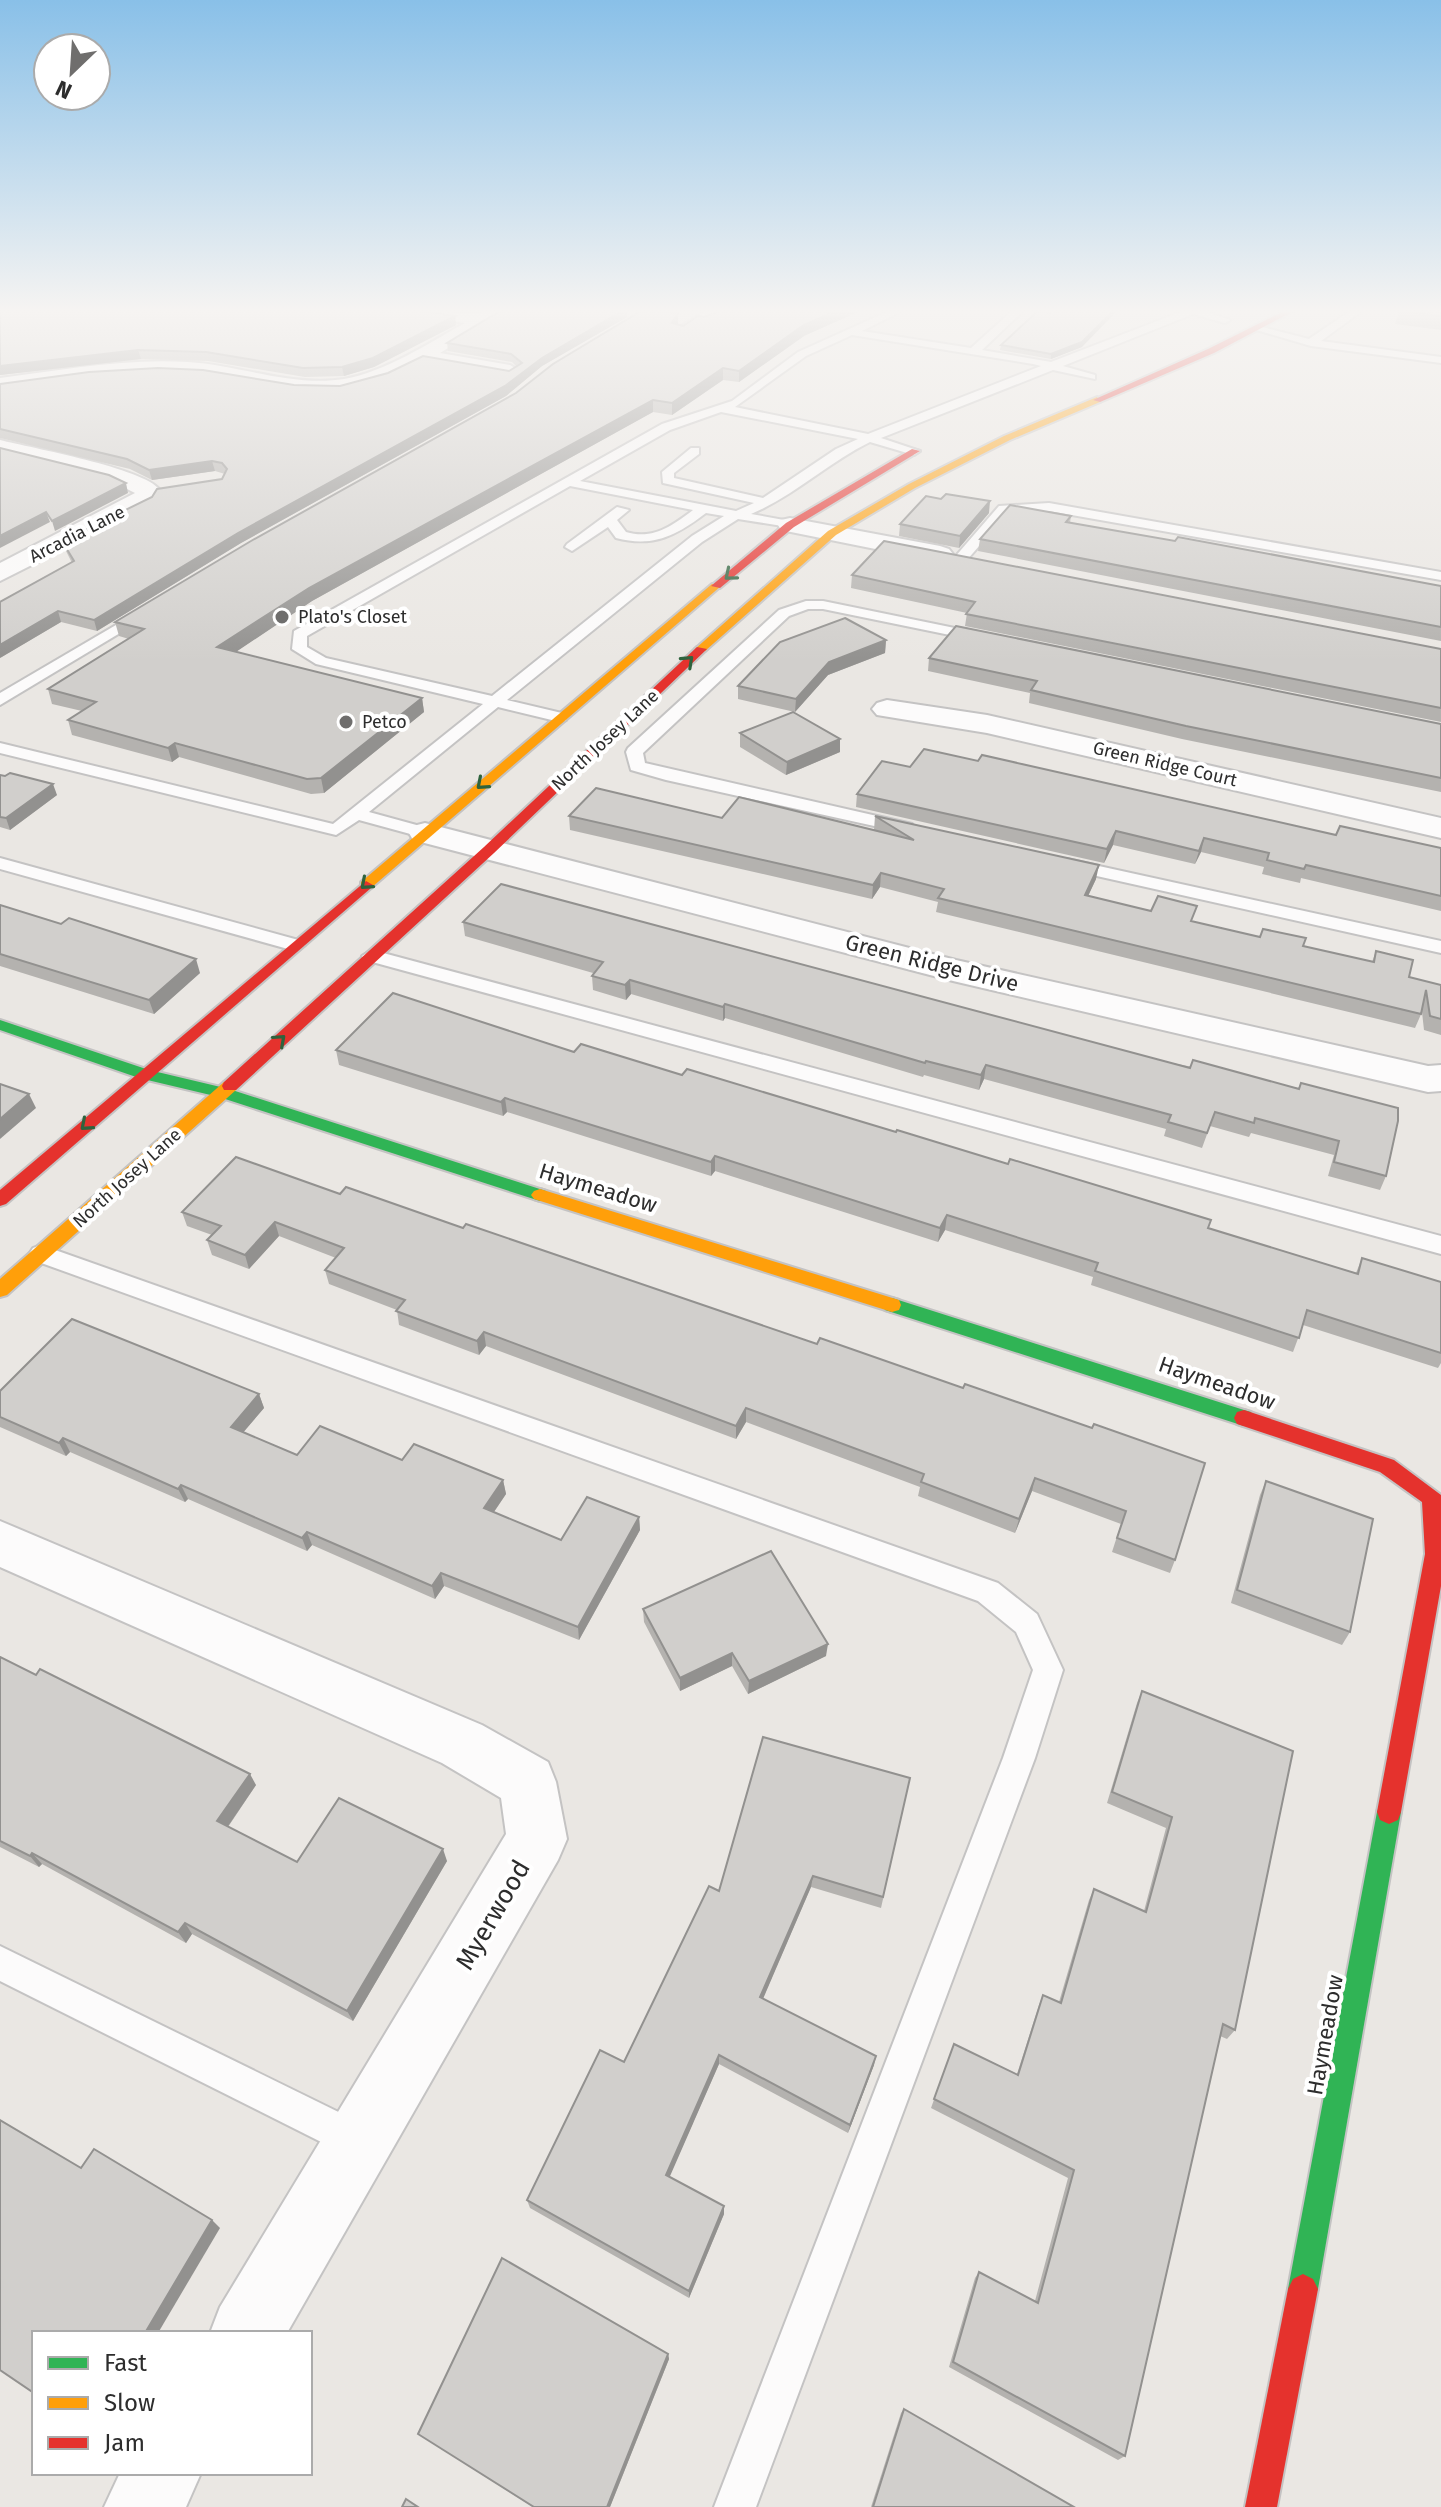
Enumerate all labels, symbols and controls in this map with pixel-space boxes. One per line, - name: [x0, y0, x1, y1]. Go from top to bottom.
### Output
- north arrow: [32, 32, 112, 112]
- text: N: [51, 74, 76, 105]
- street label: Arcadia Lane: [26, 501, 128, 567]
- one-way arrow: [725, 565, 740, 580]
- place label: Plato's Closet: [298, 606, 408, 628]
- marker: Plato's Closet: [273, 608, 291, 626]
- one-way arrow: [679, 657, 694, 671]
- street label: North Josey Lane: [547, 685, 663, 795]
- place label: Petco: [362, 711, 407, 733]
- marker: Petco: [337, 713, 355, 731]
- street label: Green Ridge Court: [1091, 737, 1240, 791]
- one-way arrow: [477, 774, 492, 789]
- one-way arrow: [361, 874, 376, 889]
- street label: Green Ridge Drive: [843, 928, 1021, 998]
- one-way arrow: [271, 1036, 286, 1050]
- one-way arrow: [80, 1116, 95, 1130]
- street label: North Josey Lane: [68, 1124, 186, 1232]
- street label: Haymeadow: [536, 1157, 660, 1219]
- street label: Haymeadow: [1155, 1350, 1279, 1416]
- street label: Myerwood: [449, 1855, 537, 1975]
- street label: Haymeadow: [1301, 1972, 1349, 2097]
- legend: [32, 2331, 312, 2475]
- text: Fast: [104, 2349, 147, 2377]
- text: Slow: [104, 2389, 155, 2417]
- text: Jam: [104, 2429, 145, 2457]

